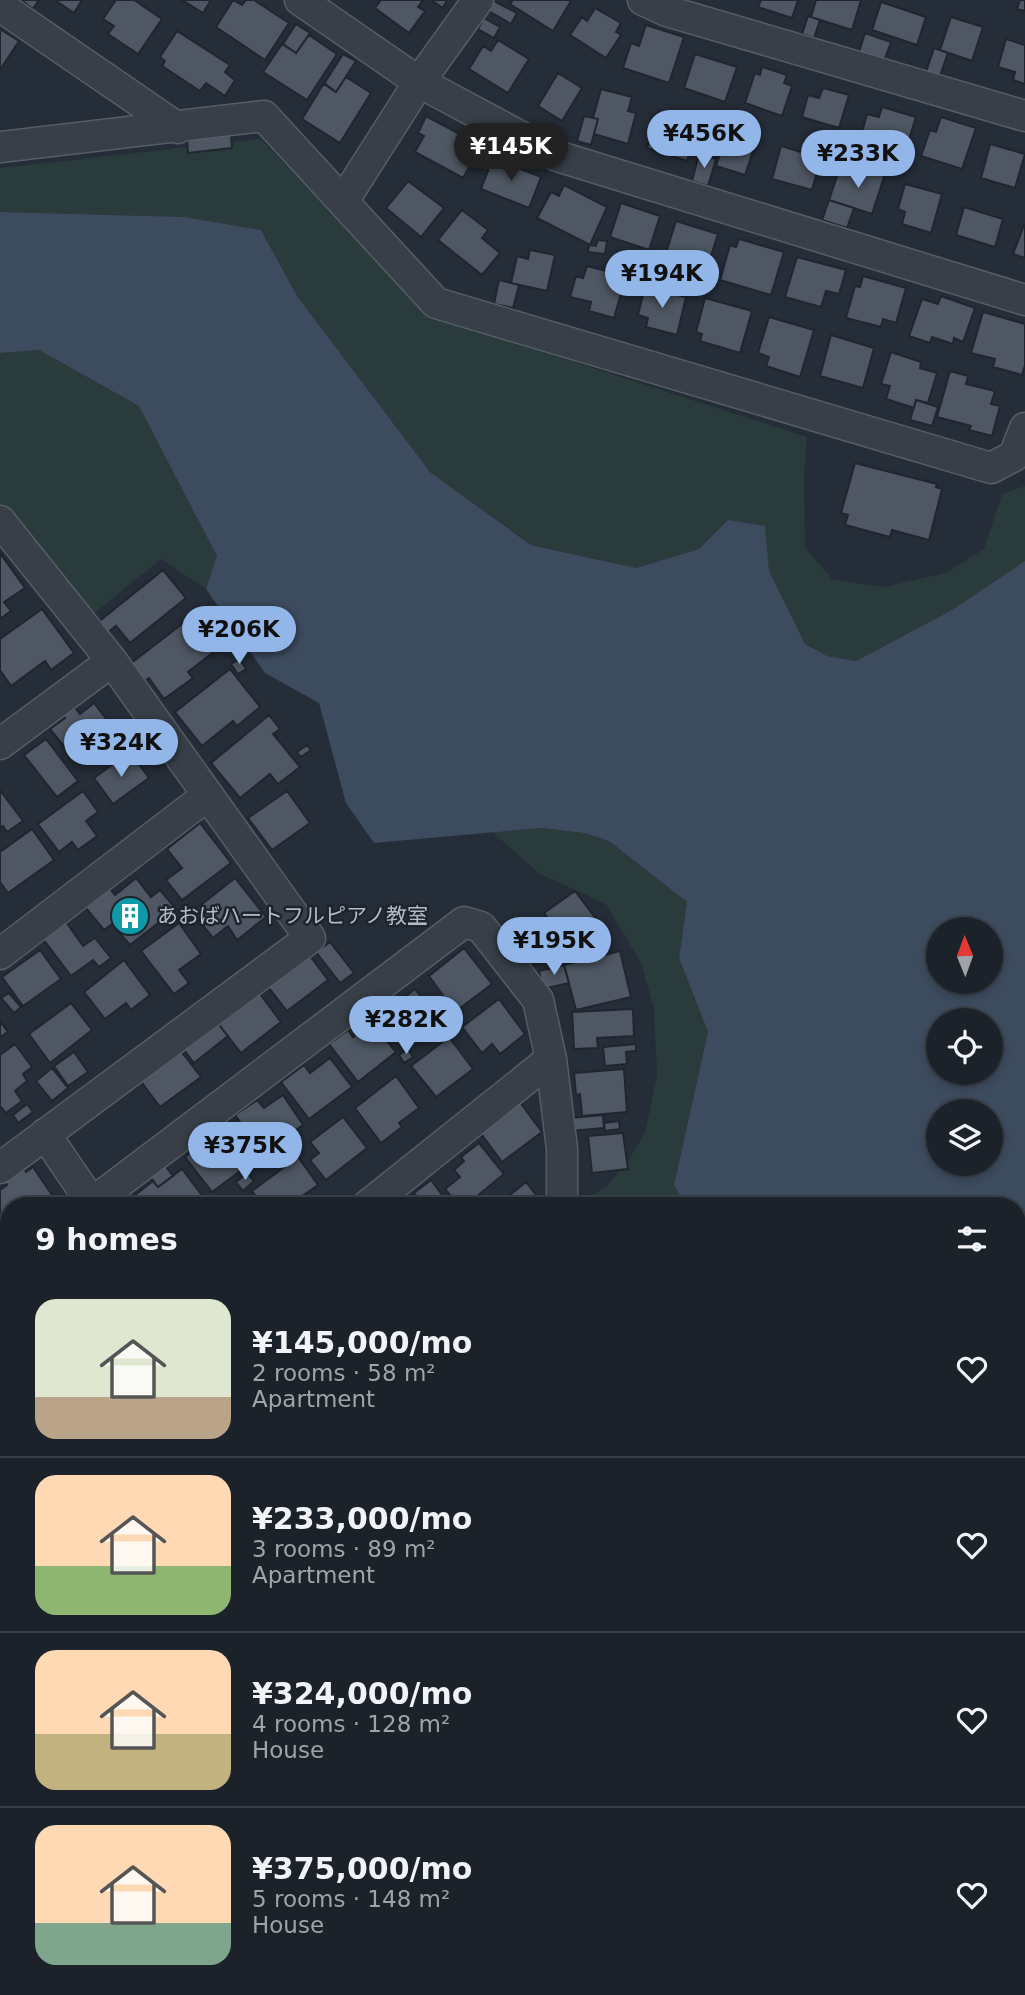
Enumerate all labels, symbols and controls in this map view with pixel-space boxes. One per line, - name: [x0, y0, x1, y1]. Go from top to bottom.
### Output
- pin: ¥456K: [655, 110, 753, 170]
- text: ¥456K: [663, 120, 745, 146]
- pin: ¥145K: [462, 124, 560, 183]
- pin: ¥233K: [809, 130, 907, 190]
- text: ¥145K: [470, 133, 552, 159]
- text: ¥233K: [817, 140, 899, 166]
- pin: ¥194K: [613, 250, 711, 310]
- text: ¥194K: [621, 260, 703, 286]
- pin: ¥206K: [190, 606, 288, 666]
- text: ¥206K: [198, 616, 280, 642]
- pin: ¥324K: [72, 720, 170, 779]
- text: ¥324K: [80, 729, 162, 755]
- building icon: あおばハートフルピアノ教室: [109, 895, 151, 937]
- place label: あおばハートフルピアノ教室: [157, 904, 428, 928]
- north arrow: [926, 917, 1003, 994]
- map controls: [926, 917, 1003, 1176]
- pin: ¥195K: [505, 918, 603, 977]
- text: ¥195K: [513, 927, 595, 953]
- pin: ¥282K: [357, 996, 455, 1056]
- text: ¥282K: [365, 1006, 447, 1032]
- button: locate: [926, 1008, 1003, 1085]
- button: layers: [926, 1099, 1003, 1176]
- pin: ¥375K: [196, 1122, 294, 1182]
- text: ¥375K: [204, 1132, 286, 1158]
- icon: filters: [953, 1220, 991, 1258]
- text: 9 homes: [35, 1222, 178, 1257]
- text: ¥145,000/mo: [252, 1325, 472, 1360]
- icon: home: [91, 1327, 175, 1411]
- icon: heart: [953, 1350, 991, 1388]
- text: 2 rooms · 58 m²: [252, 1360, 436, 1386]
- text: Apartment: [252, 1386, 375, 1412]
- text: ¥233,000/mo: [252, 1501, 472, 1536]
- icon: home: [91, 1503, 175, 1587]
- icon: heart: [953, 1526, 991, 1564]
- text: 3 rooms · 89 m²: [252, 1536, 436, 1562]
- text: Apartment: [252, 1562, 375, 1588]
- text: ¥324,000/mo: [252, 1676, 472, 1711]
- icon: home: [91, 1678, 175, 1762]
- icon: heart: [953, 1701, 991, 1739]
- text: 4 rooms · 128 m²: [252, 1711, 450, 1737]
- text: House: [252, 1737, 324, 1763]
- text: ¥375,000/mo: [252, 1851, 472, 1886]
- icon: home: [91, 1853, 175, 1937]
- icon: heart: [953, 1876, 991, 1914]
- text: 5 rooms · 148 m²: [252, 1886, 450, 1912]
- text: House: [252, 1912, 324, 1938]

